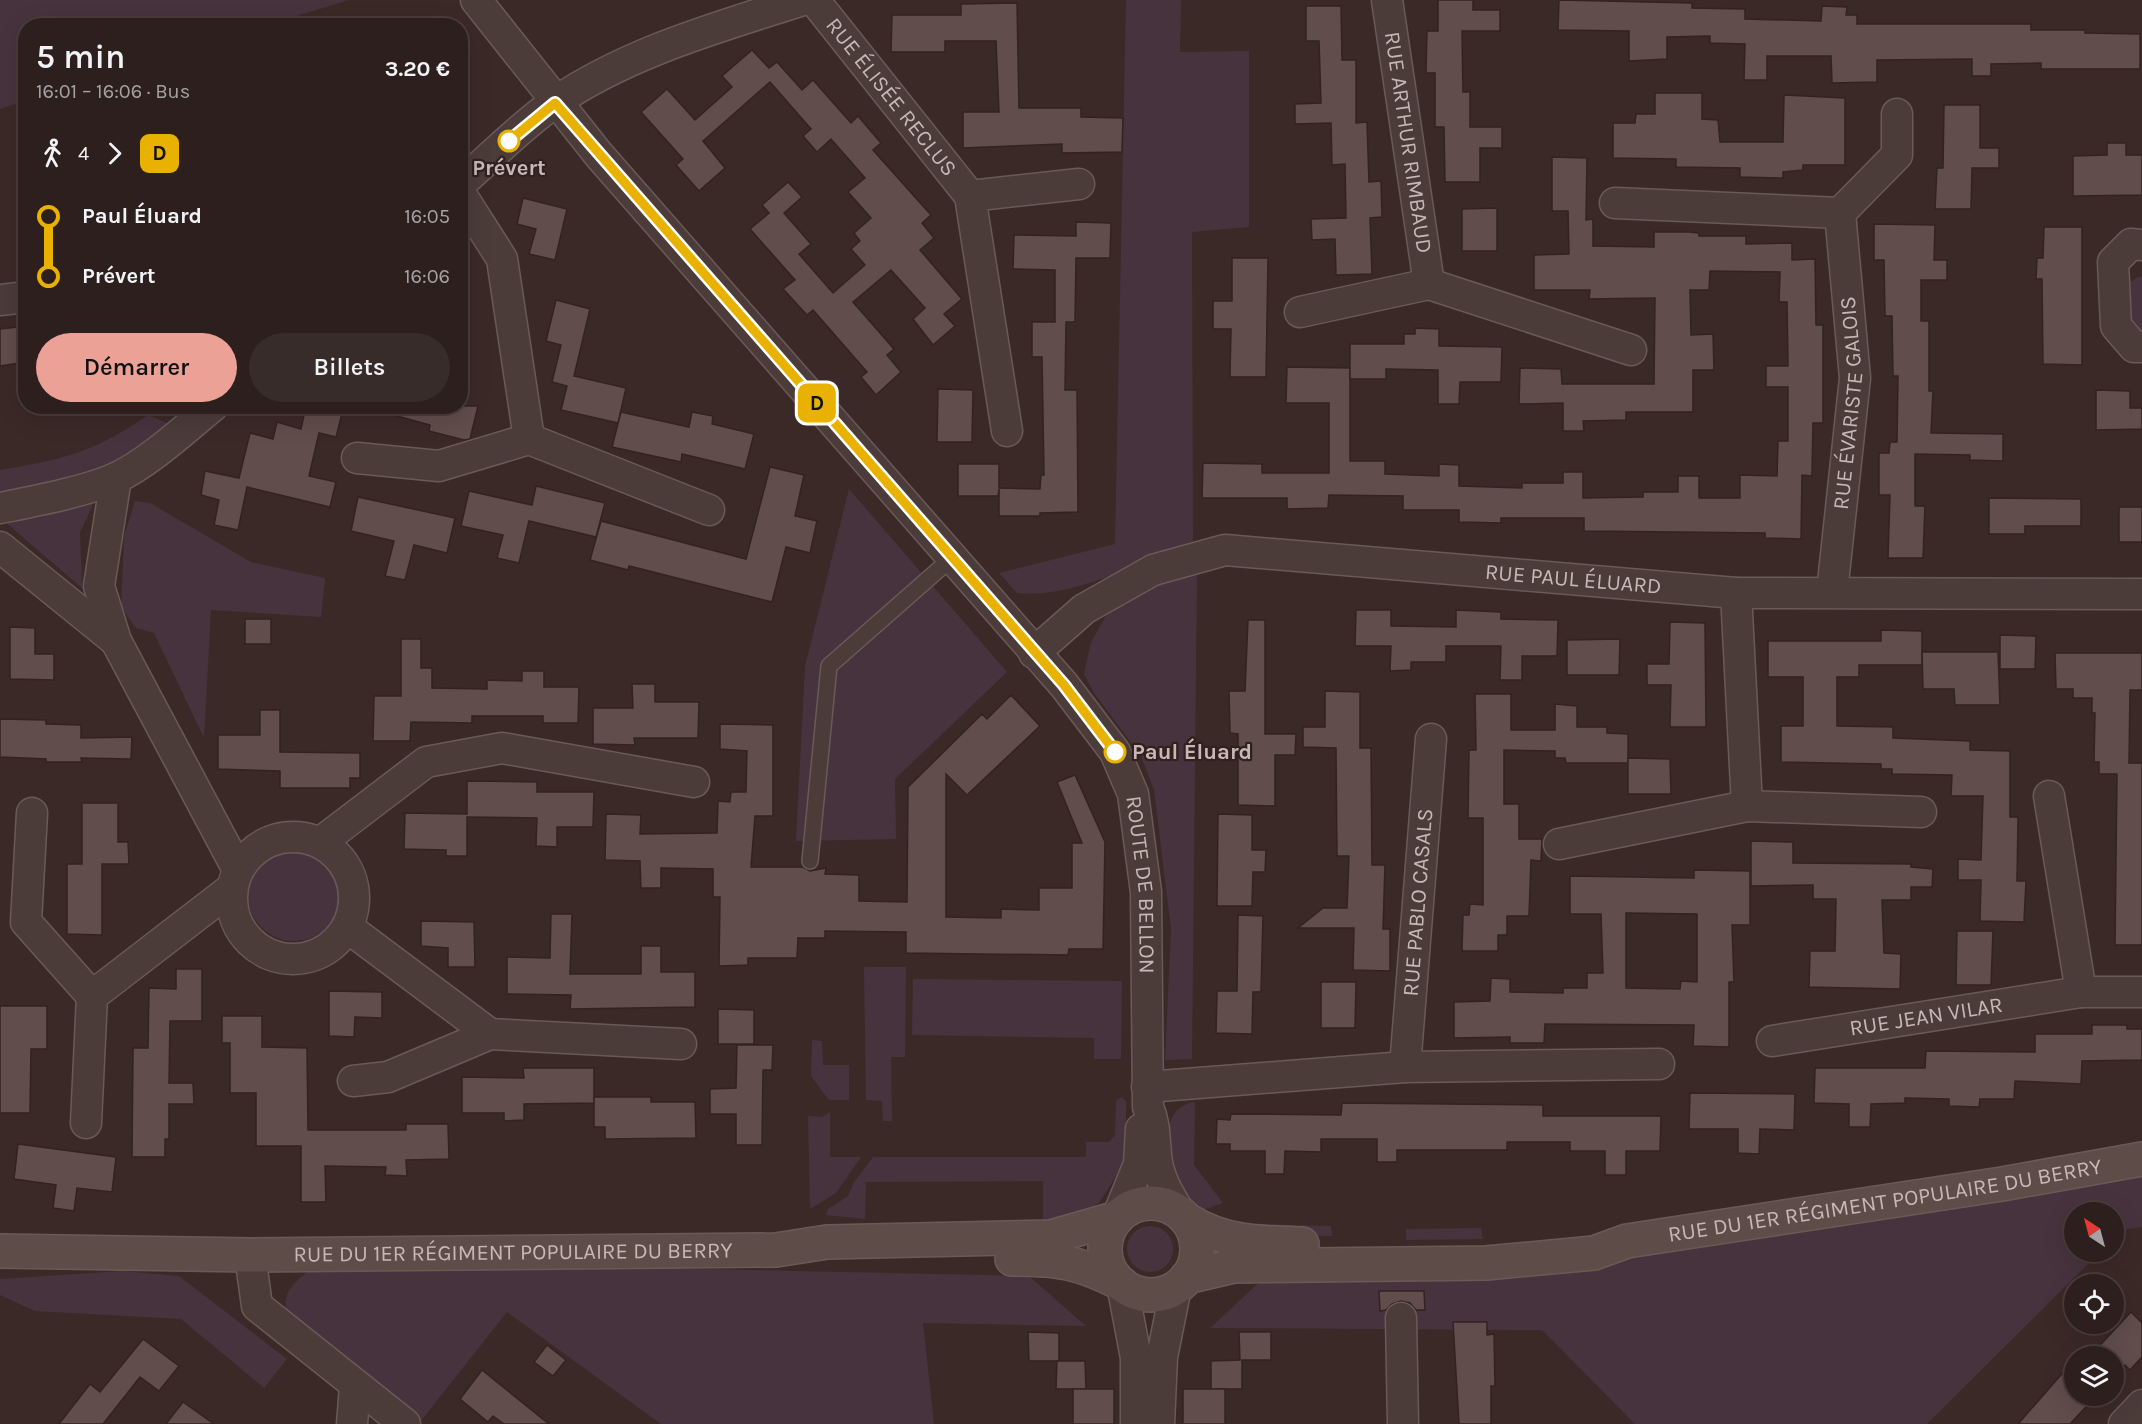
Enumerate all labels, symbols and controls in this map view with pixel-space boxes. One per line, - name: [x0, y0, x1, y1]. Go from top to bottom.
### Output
- street label: RUE ÉLISÉE RECLUS: [820, 13, 962, 181]
- street label: RUE ARTHUR RIMBAUD: [1379, 30, 1437, 255]
- text: 5 min: [36, 38, 125, 76]
- text: 3.20 €: [385, 56, 450, 82]
- text: 16:01 – 16:06 · Bus: [36, 80, 190, 103]
- marker: Prévert: [498, 130, 520, 152]
- icon: walk: [36, 137, 69, 170]
- icon: forward: [98, 137, 131, 170]
- text: D: [152, 141, 167, 165]
- text: 4: [78, 142, 89, 165]
- place label: Prévert: [472, 155, 546, 181]
- text: Paul Éluard: [82, 203, 202, 229]
- text: 16:05: [404, 205, 450, 228]
- text: Prévert: [82, 263, 155, 289]
- text: 16:06: [404, 265, 450, 288]
- street label: RUE ÉVARISTE GALOIS: [1828, 295, 1869, 511]
- button: Démarrer: [36, 333, 237, 402]
- button: Billets: [249, 333, 450, 402]
- line badge: D: [798, 384, 836, 422]
- text: D: [810, 391, 824, 415]
- street label: RUE PAUL ÉLUARD: [1484, 559, 1662, 600]
- place label: Paul Éluard: [1132, 738, 1252, 765]
- marker: Paul Éluard: [1104, 741, 1126, 763]
- street label: ROUTE DE BELLON: [1120, 794, 1160, 974]
- street label: RUE PABLO CASALS: [1398, 808, 1438, 998]
- street label: RUE JEAN VILAR: [1848, 992, 2004, 1042]
- street label: RUE DU 1ER RÉGIMENT POPULAIRE DU BERRY: [1666, 1153, 2104, 1248]
- north arrow: [2064, 1202, 2124, 1262]
- map controls: [2064, 1202, 2124, 1406]
- street label: RUE DU 1ER RÉGIMENT POPULAIRE DU BERRY: [293, 1237, 733, 1268]
- button: locate: [2064, 1274, 2124, 1334]
- button: layers: [2064, 1346, 2124, 1406]

